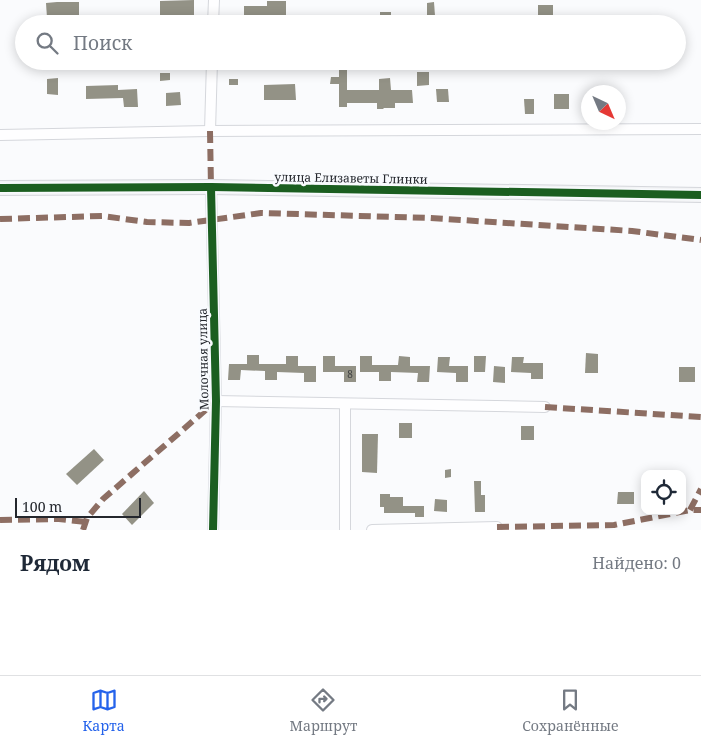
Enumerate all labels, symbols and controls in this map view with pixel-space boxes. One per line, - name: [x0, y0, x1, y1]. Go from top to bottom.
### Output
- search box: [15, 15, 686, 70]
- icon: search: [33, 29, 61, 57]
- text: Поиск: [73, 30, 132, 56]
- north arrow: [581, 85, 626, 130]
- street label: улица Елизаветы Глинки: [274, 168, 428, 188]
- street label: Молочная улица: [194, 308, 212, 410]
- house number: 8: [347, 367, 353, 381]
- map controls: [641, 470, 686, 515]
- button: locate: [641, 470, 686, 515]
- scale bar: [15, 495, 141, 518]
- text: 100 m: [22, 497, 62, 516]
- text: Рядом: [20, 549, 90, 577]
- text: Найдено: 0: [592, 552, 681, 574]
- tab: Карта: [82, 686, 125, 735]
- tab: Маршрут: [290, 686, 357, 735]
- tab: Сохранённые: [522, 686, 619, 735]

